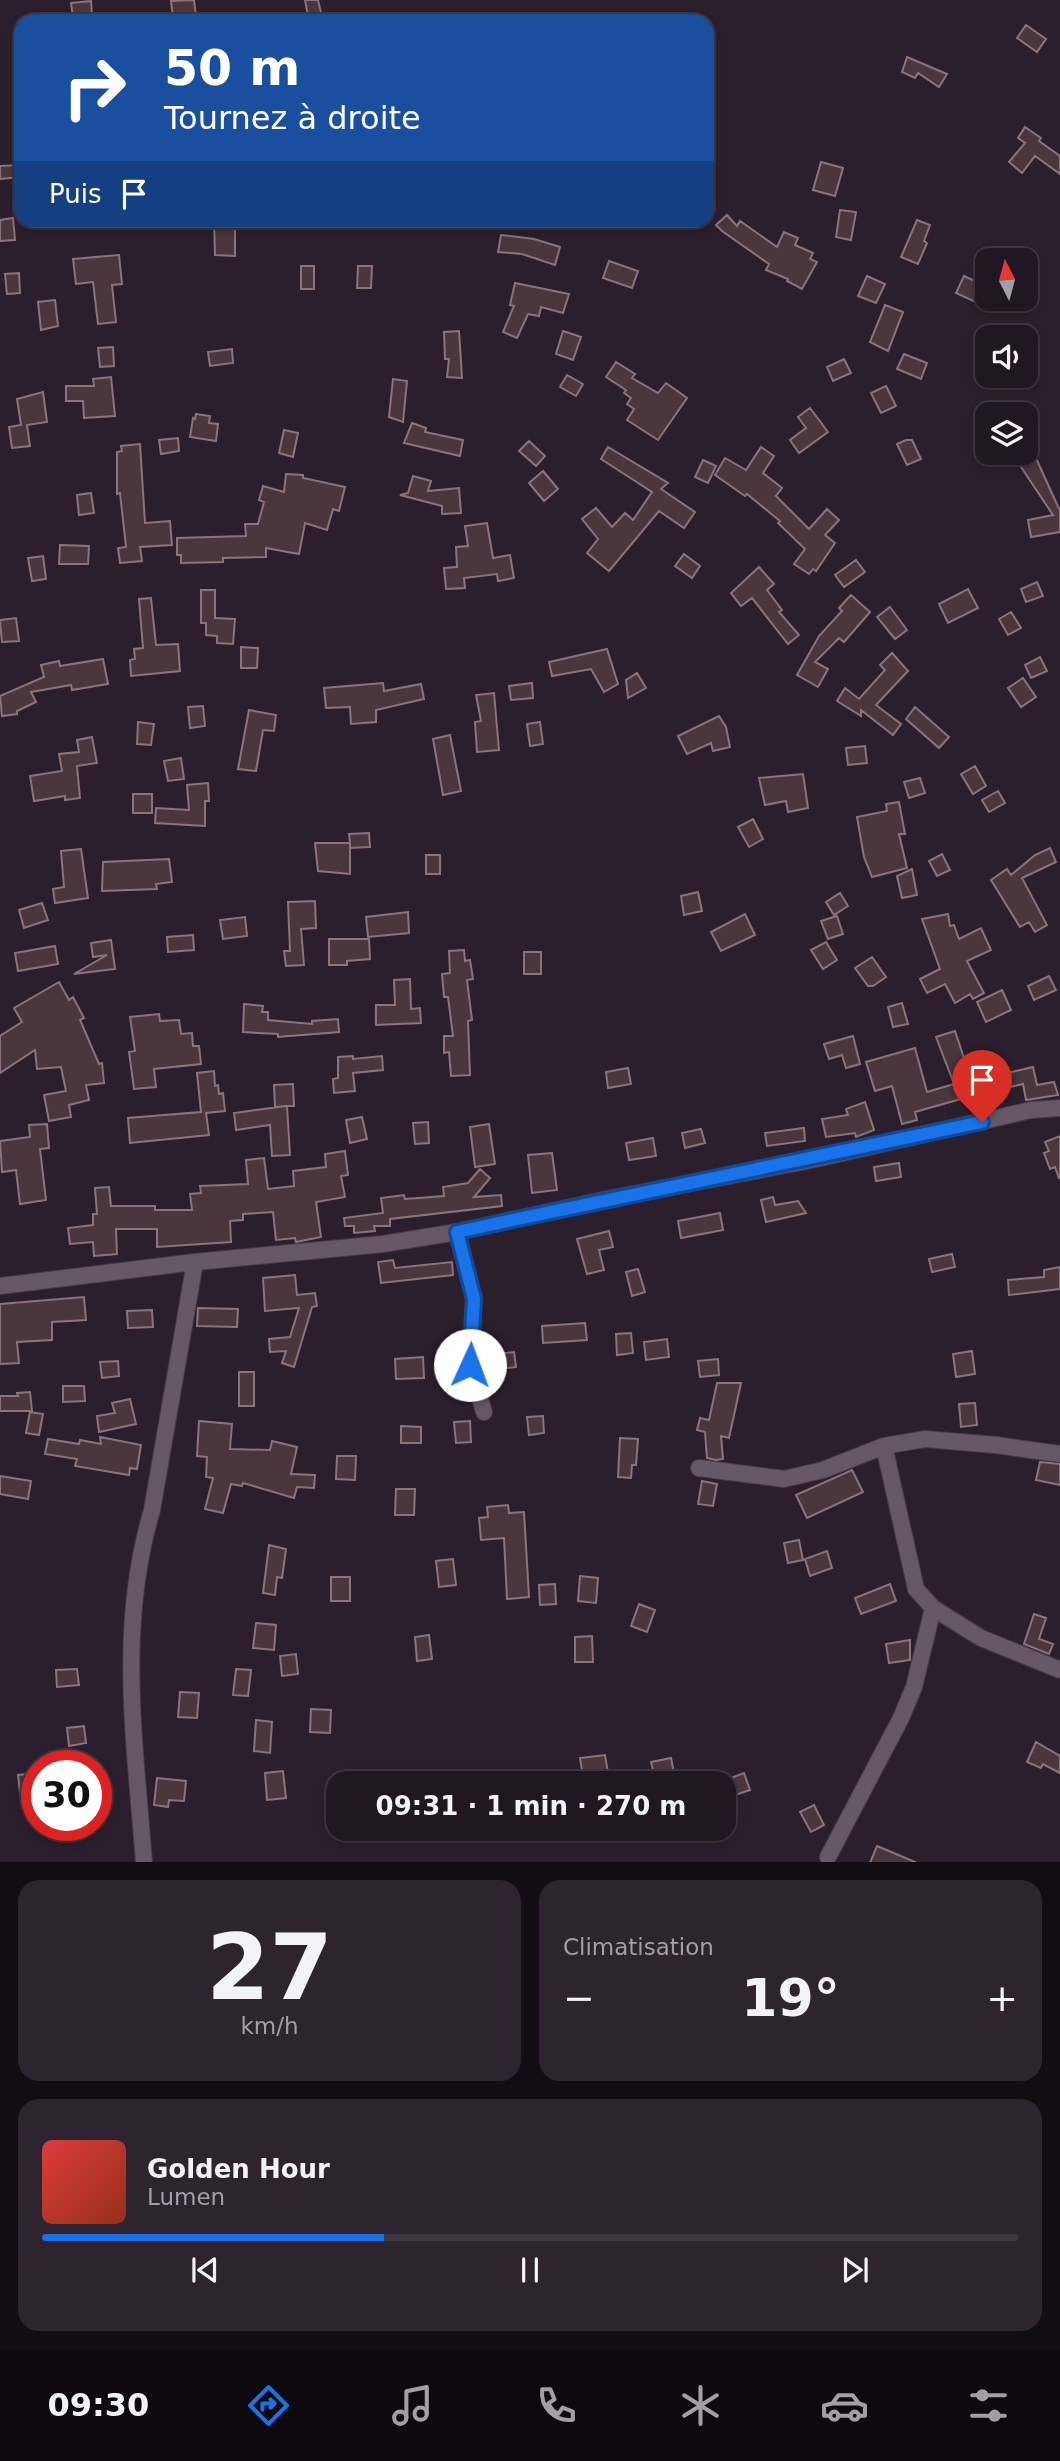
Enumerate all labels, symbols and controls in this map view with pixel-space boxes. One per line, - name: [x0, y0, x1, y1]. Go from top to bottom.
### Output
- text: 50 m: [164, 40, 300, 97]
- icon: right: [49, 42, 140, 133]
- text: Tournez à droite: [164, 99, 421, 137]
- icon: arrive: [115, 175, 153, 213]
- text: Puis: [49, 179, 101, 209]
- north arrow: [975, 248, 1038, 312]
- map controls: [975, 248, 1038, 465]
- button: sound: [975, 325, 1038, 388]
- button: layers: [975, 402, 1038, 465]
- pin: [952, 1050, 1012, 1122]
- icon: arrive: [963, 1061, 1001, 1099]
- position arrow: [433, 1328, 507, 1402]
- speed limit sign: 30: [21, 1750, 112, 1841]
- text: 09:31 · 1 min · 270 m: [376, 1791, 686, 1821]
- text: 27: [206, 1915, 333, 2020]
- text: Climatisation: [563, 1934, 714, 1960]
- text: 19°: [741, 1968, 840, 2028]
- text: −: [563, 1976, 595, 2020]
- text: +: [986, 1976, 1018, 2020]
- text: km/h: [240, 2013, 299, 2039]
- text: Golden Hour: [147, 2154, 330, 2184]
- text: Lumen: [147, 2184, 225, 2210]
- icon: previous: [186, 2251, 224, 2289]
- icon: pause: [511, 2251, 549, 2289]
- icon: next: [836, 2251, 874, 2289]
- icon: directions: [244, 2381, 293, 2430]
- icon: music: [388, 2381, 437, 2430]
- icon: phone: [532, 2381, 581, 2430]
- icon: climate: [676, 2381, 725, 2430]
- icon: car: [820, 2381, 869, 2430]
- icon: filters: [964, 2381, 1013, 2430]
- text: 09:30: [47, 2386, 149, 2424]

